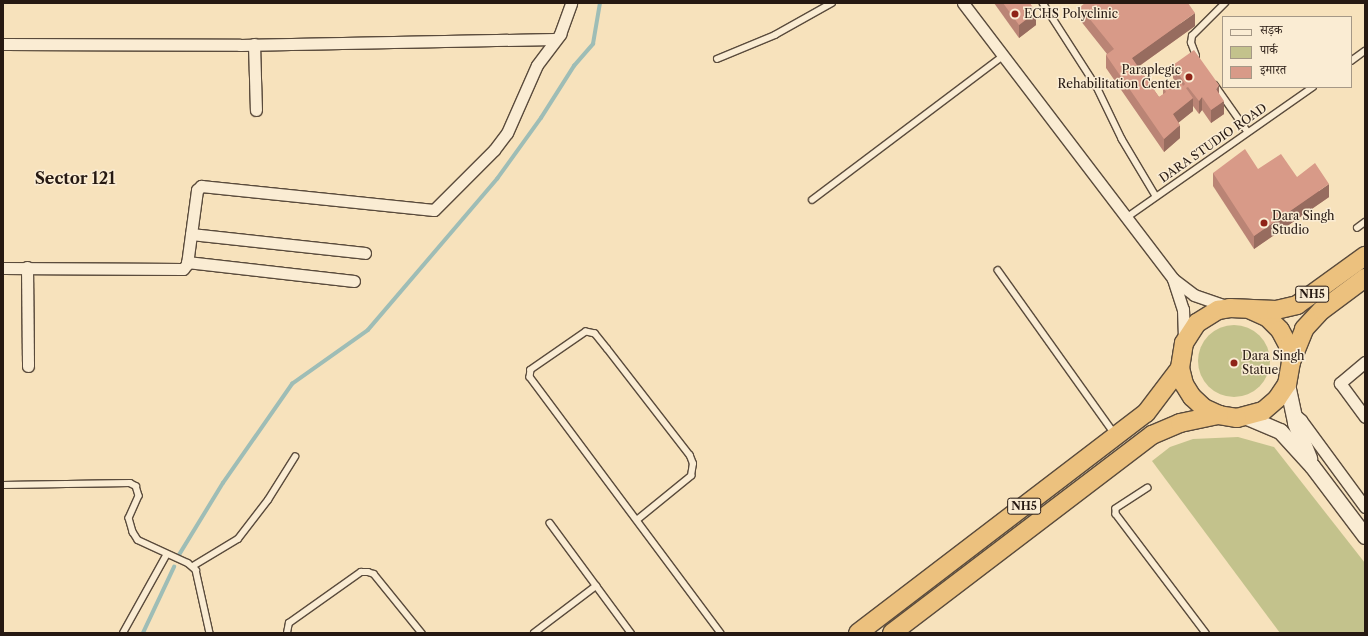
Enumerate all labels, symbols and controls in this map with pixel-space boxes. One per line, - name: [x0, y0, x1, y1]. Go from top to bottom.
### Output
- place label: ECHS Polyclinic: [1024, 7, 1118, 21]
- marker: ECHS Polyclinic: [1009, 8, 1021, 20]
- legend: [1222, 16, 1352, 88]
- text: सड़क: [1260, 22, 1283, 37]
- text: पार्क: [1260, 42, 1278, 57]
- text: इमारत: [1260, 62, 1286, 77]
- place label: Paraplegic Rehabilitation Center: [1058, 63, 1181, 91]
- marker: Paraplegic Rehabilitation Center: [1184, 72, 1194, 82]
- street label: DARA STUDIO ROAD: [1156, 100, 1270, 186]
- district label: Sector 121: [35, 168, 115, 188]
- place label: Dara Singh Studio: [1272, 209, 1335, 237]
- marker: Dara Singh Studio: [1259, 218, 1269, 228]
- road number: NH5: [1295, 285, 1329, 303]
- place label: Dara Singh Statue: [1242, 349, 1305, 377]
- marker: Dara Singh Statue: [1229, 358, 1239, 368]
- road number: NH5: [1007, 497, 1041, 515]

